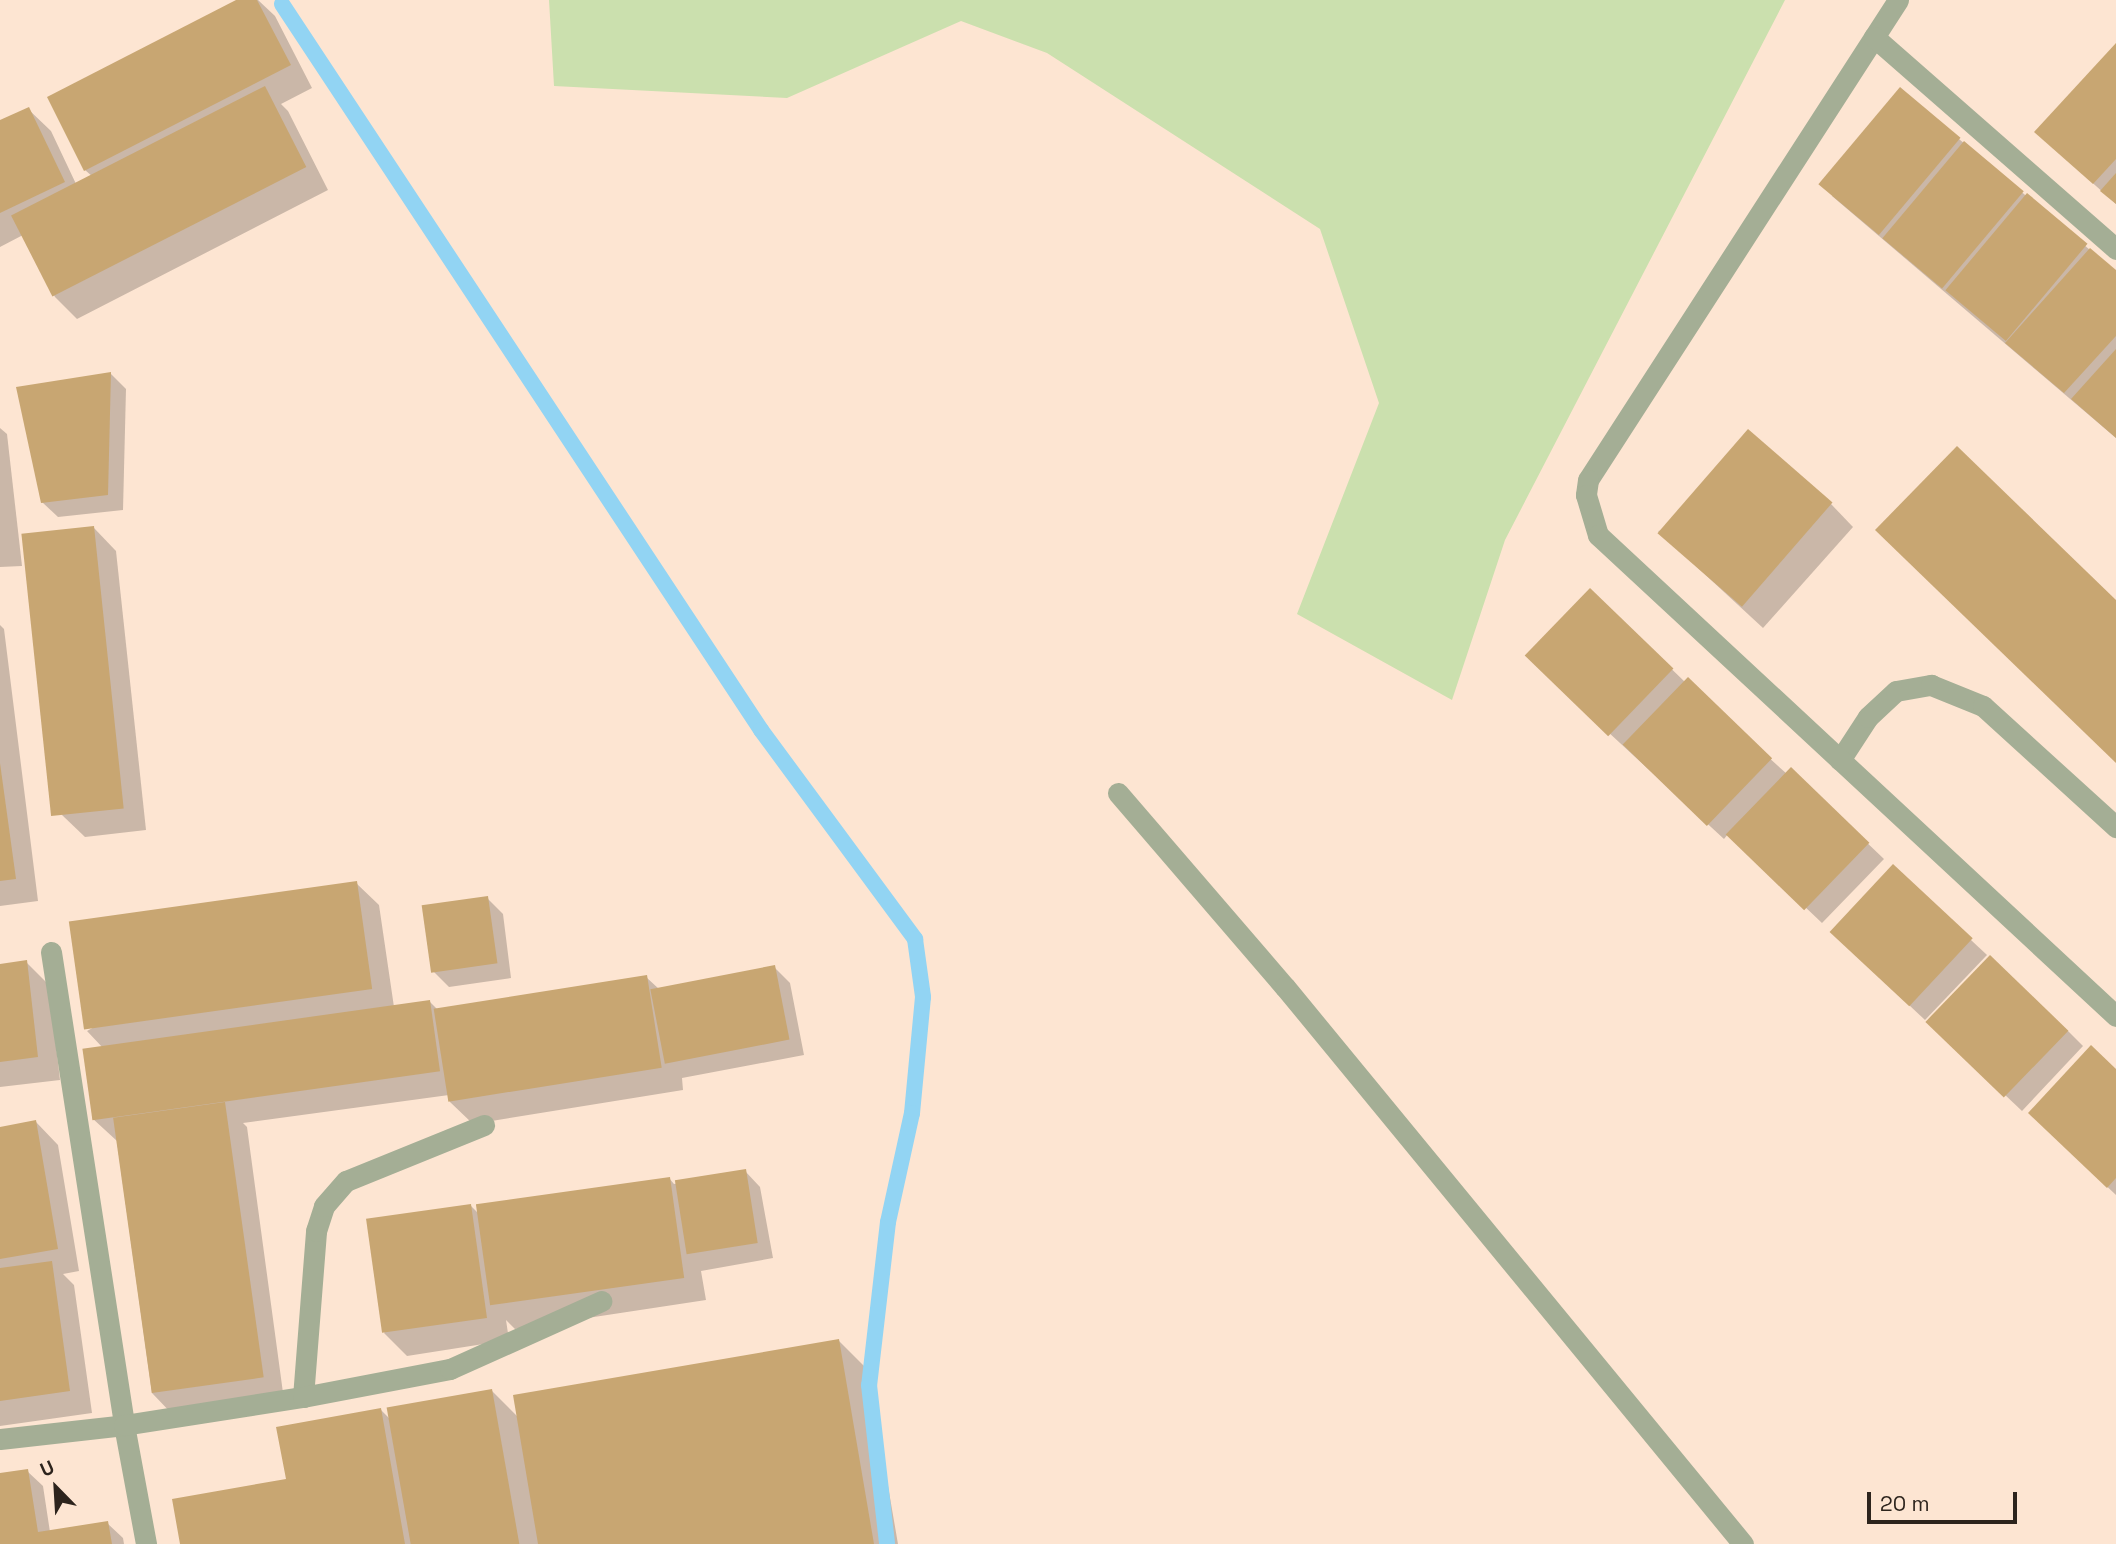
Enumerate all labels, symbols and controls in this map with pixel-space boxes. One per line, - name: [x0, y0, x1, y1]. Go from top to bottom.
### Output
- north arrow: [21, 1453, 91, 1523]
- text: U: [36, 1454, 58, 1482]
- scale bar: [1871, 1478, 2022, 1522]
- text: 20 m: [1880, 1490, 1930, 1517]

